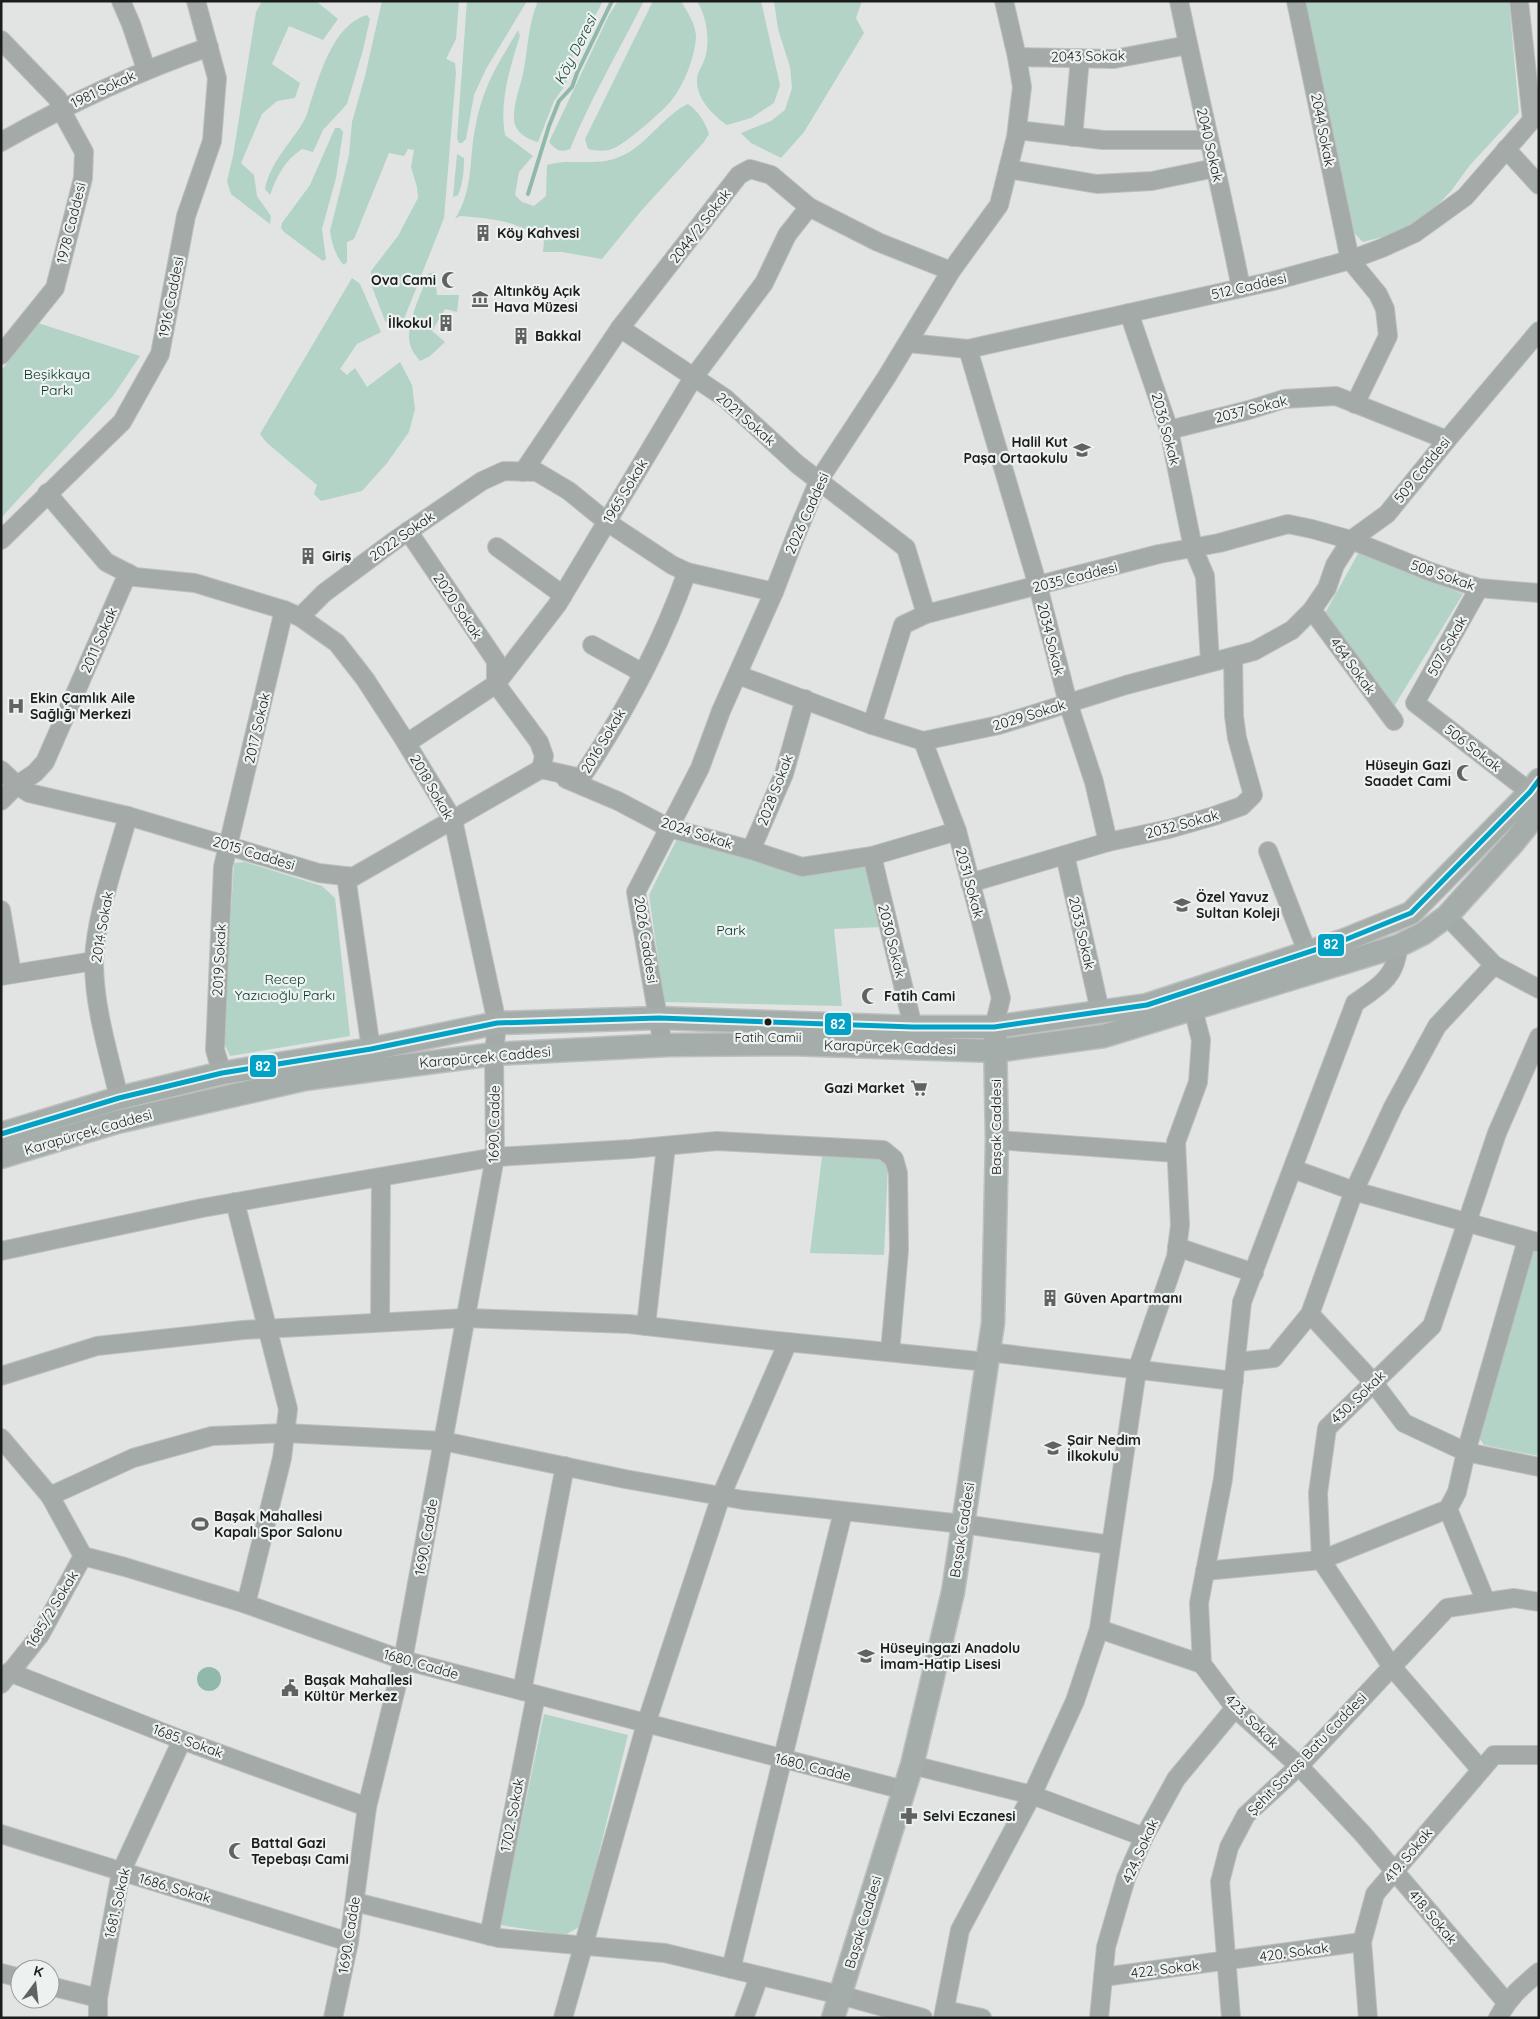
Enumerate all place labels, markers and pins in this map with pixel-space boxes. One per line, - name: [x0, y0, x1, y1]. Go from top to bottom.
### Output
- building icon: Köy Kahvesi: [473, 223, 493, 243]
- place label: Köy Kahvesi: [497, 224, 579, 242]
- mosque icon: Ova Cami: [440, 270, 460, 290]
- place label: Ova Cami: [371, 271, 436, 289]
- place label: Altınköy Açık Hava Müzesi: [494, 282, 580, 316]
- museum icon: Altınköy Açık Hava Müzesi: [470, 289, 490, 309]
- building icon: İlkokul: [436, 313, 456, 333]
- place label: İlkokul: [388, 314, 432, 332]
- building icon: Bakkal: [511, 326, 531, 346]
- place label: Bakkal: [535, 327, 581, 345]
- place label: Halil Kut Paşa Ortaokulu: [963, 433, 1068, 467]
- school or university icon: Halil Kut Paşa Ortaokulu: [1072, 440, 1092, 460]
- building icon: Giriş: [298, 546, 318, 566]
- place label: Giriş: [322, 547, 351, 565]
- place label: Ekin Çamlık Aile Sağlığı Merkezi: [30, 689, 135, 723]
- hospital icon: Ekin Çamlık Aile Sağlığı Merkezi: [6, 696, 26, 716]
- place label: Hüseyin Gazi Saadet Cami: [1364, 756, 1451, 790]
- mosque icon: Hüseyin Gazi Saadet Cami: [1455, 763, 1475, 783]
- place label: Özel Yavuz Sultan Koleji: [1196, 888, 1280, 922]
- school or university icon: Özel Yavuz Sultan Koleji: [1172, 895, 1192, 915]
- mosque icon: Fatih Cami: [860, 986, 880, 1006]
- place label: Fatih Cami: [884, 987, 955, 1005]
- marker: Fatih Camii: [763, 1017, 773, 1027]
- place label: Fatih Camii: [735, 1029, 801, 1045]
- supermarket icon: Gazi Market: [909, 1078, 929, 1098]
- place label: Gazi Market: [824, 1079, 905, 1097]
- building icon: Güven Apartmanı: [1040, 1288, 1060, 1308]
- place label: Güven Apartmanı: [1064, 1289, 1182, 1307]
- place label: Şair Nedim İlkokulu: [1067, 1431, 1141, 1465]
- school or university icon: Şair Nedim İlkokulu: [1043, 1438, 1063, 1458]
- place label: Başak Mahallesi Kapalı Spor Salonu: [214, 1507, 343, 1541]
- sports icon: Başak Mahallesi Kapalı Spor Salonu: [190, 1514, 210, 1534]
- place label: Hüseyingazi Anadolu İmam-Hatip Lisesi: [880, 1639, 1020, 1673]
- school or university icon: Hüseyingazi Anadolu İmam-Hatip Lisesi: [856, 1646, 876, 1666]
- place label: Başak Mahallesi Kültür Merkez: [304, 1671, 412, 1705]
- public building icon: Başak Mahallesi Kültür Merkez: [280, 1678, 300, 1698]
- pharmacy icon: Selvi Eczanesi: [899, 1806, 919, 1826]
- place label: Selvi Eczanesi: [923, 1807, 1016, 1825]
- place label: Battal Gazi Tepebaşı Cami: [251, 1834, 349, 1868]
- mosque icon: Battal Gazi Tepebaşı Cami: [227, 1841, 247, 1861]

